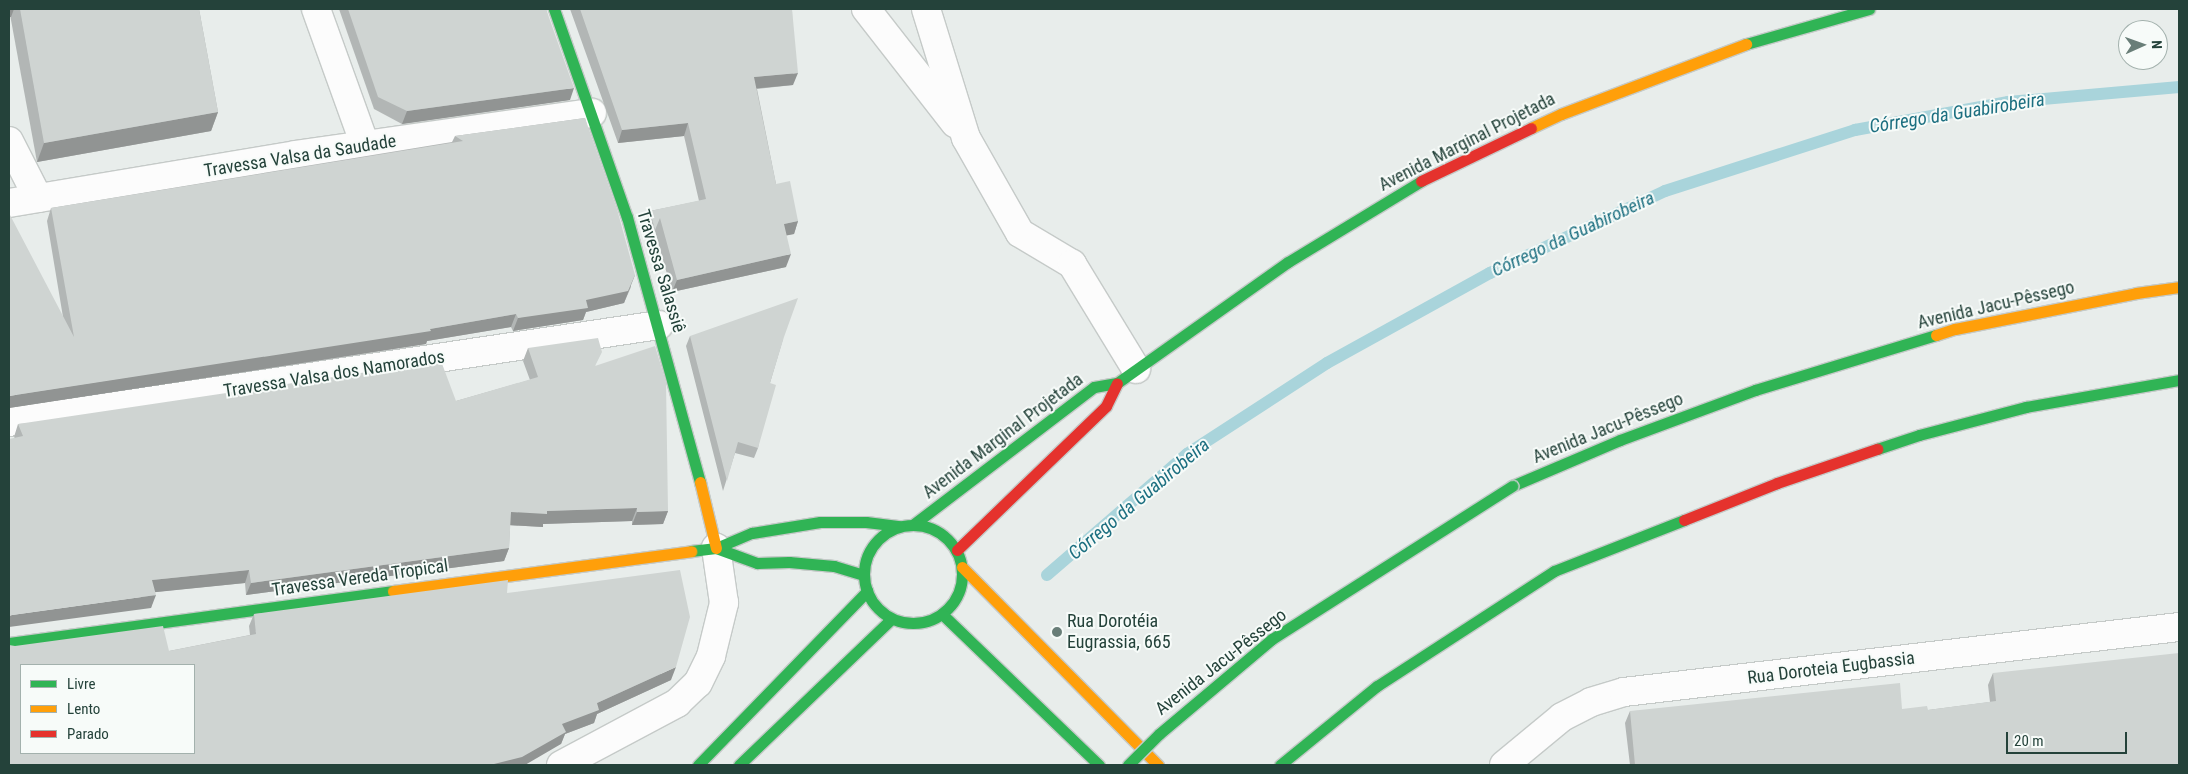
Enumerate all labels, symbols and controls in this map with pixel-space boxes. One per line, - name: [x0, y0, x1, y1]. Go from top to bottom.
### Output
- north arrow: [2118, 20, 2168, 70]
- text: N: [2149, 40, 2165, 49]
- street label: Avenida Marginal Projetada: [1375, 88, 1559, 196]
- water label: Córrego da Guabirobeira: [1868, 88, 2046, 138]
- street label: Travessa Valsa da Saudade: [202, 130, 398, 182]
- water label: Córrego da Guabirobeira: [1488, 186, 1658, 282]
- street label: Travessa Salassiê: [632, 207, 690, 335]
- street label: Avenida Jacu-Pêssego: [1915, 276, 2077, 334]
- street label: Travessa Valsa dos Namorados: [222, 346, 446, 402]
- street label: Avenida Marginal Projetada: [919, 369, 1087, 503]
- street label: Avenida Jacu-Pêssego: [1530, 388, 1686, 468]
- water label: Córrego da Guabirobeira: [1064, 433, 1214, 565]
- street label: Travessa Vereda Tropical: [270, 555, 450, 601]
- street label: Avenida Jacu-Pêssego: [1151, 604, 1291, 720]
- place label: Rua Dorotéia Eugrassia, 665: [1067, 611, 1171, 654]
- marker: Rua Dorotéia Eugrassia, 665: [1051, 626, 1063, 638]
- street label: Rua Doroteia Eugbassia: [1746, 647, 1916, 689]
- legend: [20, 664, 195, 754]
- text: Livre: [67, 675, 95, 693]
- text: Lento: [67, 700, 100, 718]
- scale bar: [2008, 722, 2129, 754]
- text: Parado: [67, 725, 109, 743]
- text: 20 m: [2014, 732, 2044, 750]

